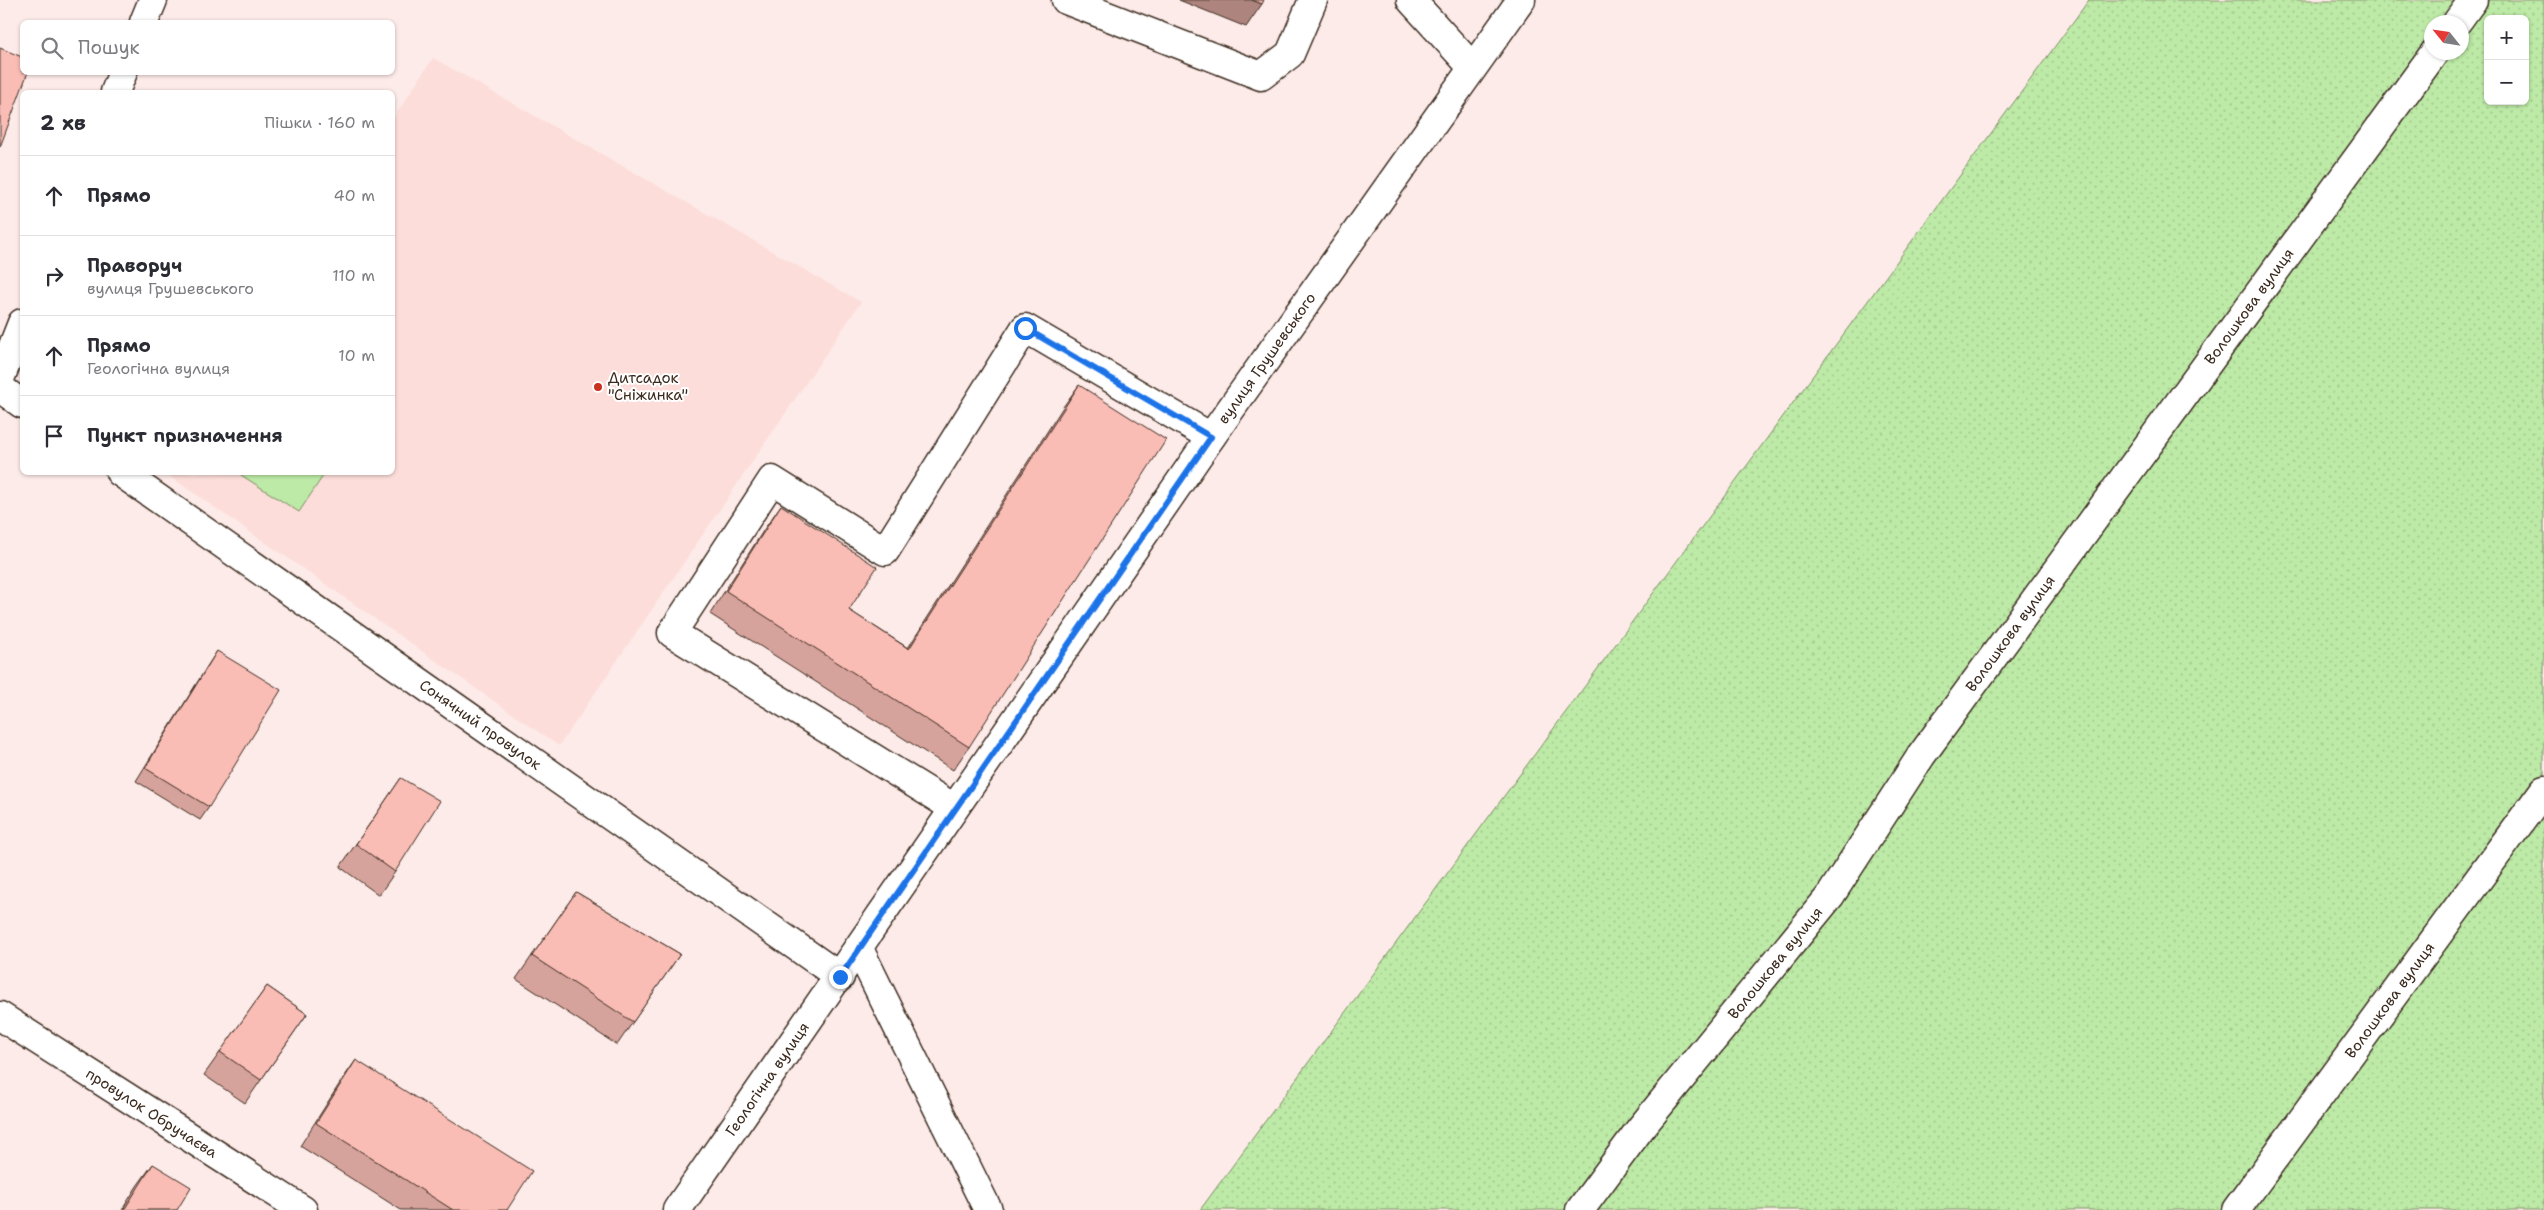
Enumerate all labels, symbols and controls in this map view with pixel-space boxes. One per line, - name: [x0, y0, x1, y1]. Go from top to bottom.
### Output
- north arrow: [2424, 15, 2469, 60]
- map controls: [2484, 15, 2529, 105]
- button: +: [2484, 15, 2529, 60]
- search box: [20, 20, 395, 75]
- icon: search: [38, 34, 66, 62]
- text: Пошук: [78, 35, 140, 60]
- button: −: [2484, 60, 2529, 105]
- text: 2 хв: [40, 109, 86, 137]
- text: Пішки · 160 m: [264, 112, 375, 133]
- icon: ahead: [40, 182, 68, 210]
- text: Прямо: [87, 183, 151, 208]
- text: 40 m: [333, 185, 375, 206]
- street label: Волошкова вулиця: [2200, 244, 2298, 369]
- text: Праворуч: [87, 253, 182, 278]
- icon: right: [40, 262, 68, 290]
- text: 110 m: [332, 265, 375, 286]
- text: вулиця Грушевського: [87, 278, 254, 299]
- street label: вулиця Грушевського: [1213, 289, 1320, 428]
- route start: [1014, 317, 1037, 340]
- text: Прямо: [87, 333, 151, 358]
- icon: ahead: [40, 342, 68, 370]
- text: 10 m: [338, 345, 375, 366]
- text: Геологічна вулиця: [87, 358, 230, 379]
- place label: Дитсадок "Сніжинка": [608, 368, 688, 405]
- marker: Дитсадок "Сніжинка": [592, 381, 604, 393]
- icon: arrive: [40, 422, 68, 450]
- text: Пункт призначення: [87, 423, 283, 448]
- street label: Волошкова вулиця: [1961, 571, 2060, 696]
- street label: Сонячний провулок: [415, 675, 545, 774]
- street label: Волошкова вулиця: [1724, 903, 1827, 1023]
- street label: Волошкова вулиця: [2340, 938, 2439, 1063]
- route end: [829, 966, 852, 989]
- street label: Геологічна вулиця: [721, 1018, 814, 1140]
- street label: провулок Обручаєва: [82, 1064, 222, 1163]

